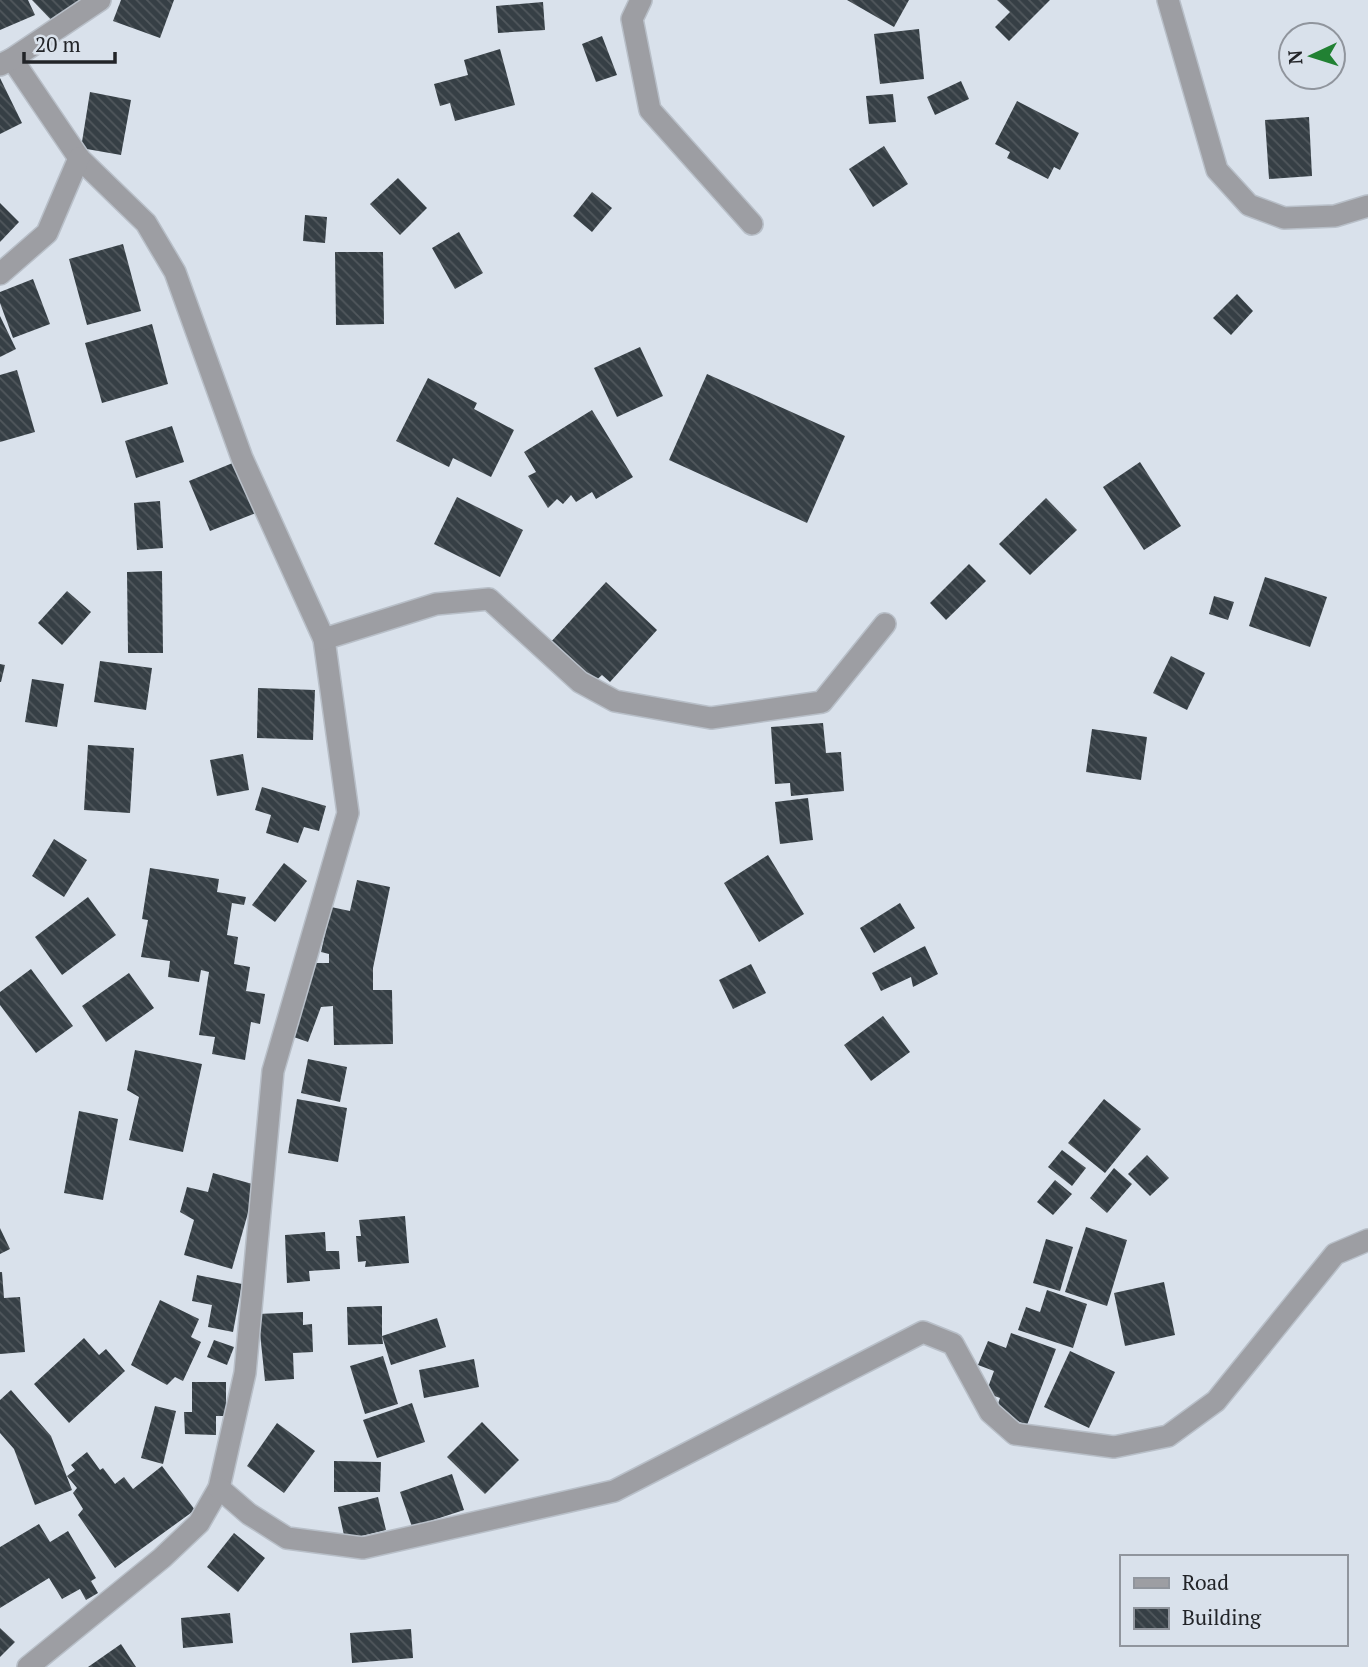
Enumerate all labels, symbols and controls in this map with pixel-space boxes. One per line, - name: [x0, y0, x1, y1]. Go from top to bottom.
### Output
- scale bar: [24, 21, 116, 65]
- north arrow: [1277, 21, 1347, 91]
- text: 20 m: [35, 30, 81, 58]
- text: N: [1282, 49, 1308, 65]
- legend: [1120, 1555, 1347, 1646]
- text: Road: [1182, 1568, 1229, 1596]
- text: Building: [1182, 1603, 1262, 1631]

